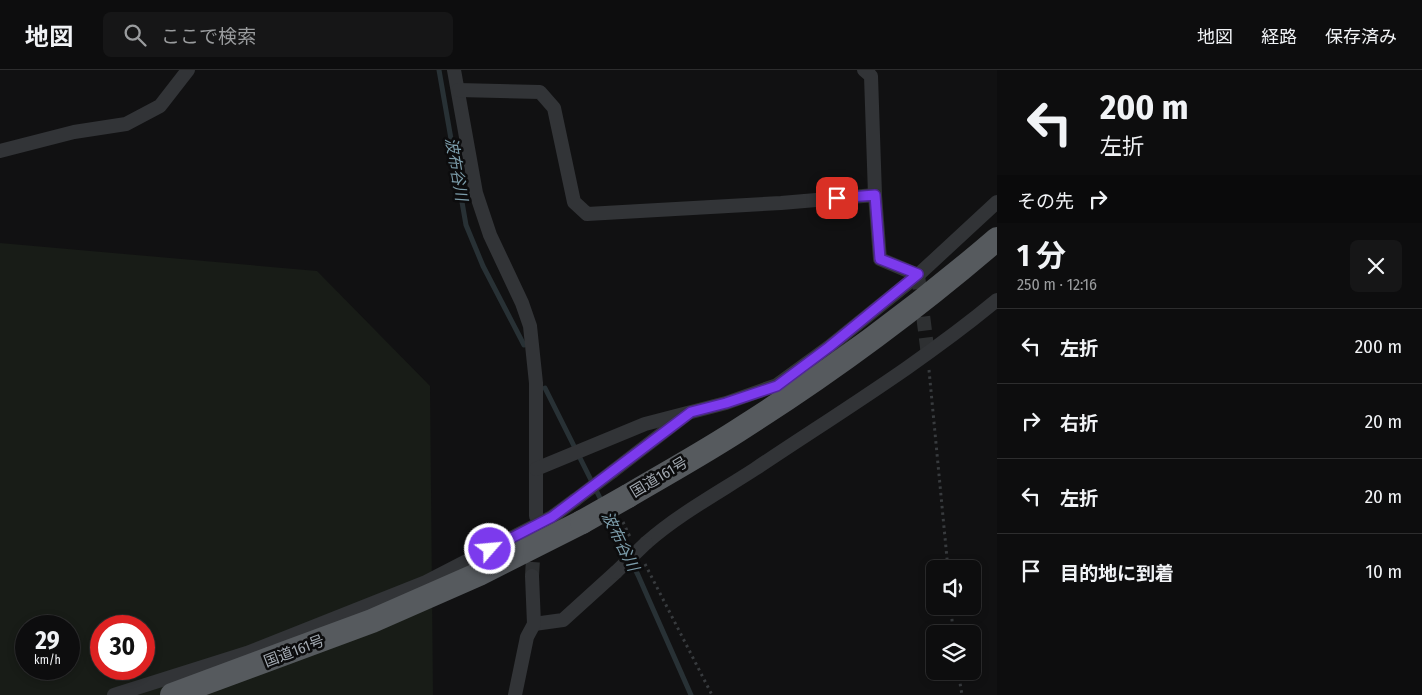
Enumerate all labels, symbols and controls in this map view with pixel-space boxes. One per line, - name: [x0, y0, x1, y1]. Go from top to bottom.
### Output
- search box: [103, 12, 453, 57]
- icon: search: [121, 21, 149, 49]
- text: 地図: [25, 23, 73, 51]
- text: ここで検索: [161, 25, 256, 48]
- text: 地図: [1197, 26, 1233, 48]
- text: 経路: [1261, 26, 1297, 48]
- text: 保存済み: [1325, 26, 1397, 48]
- text: 200 m: [1100, 86, 1188, 128]
- icon: left: [1017, 90, 1082, 155]
- text: 左折: [1100, 133, 1144, 160]
- water label: 波布谷川: [442, 136, 472, 204]
- pin: [816, 177, 858, 219]
- icon: arrive: [823, 184, 851, 212]
- icon: right: [1084, 185, 1112, 213]
- text: その先: [1017, 190, 1074, 213]
- text: 1 分: [1017, 238, 1066, 274]
- button: close: [1350, 240, 1402, 292]
- text: 250 m · 12:16: [1017, 275, 1097, 294]
- icon: left: [1017, 332, 1045, 360]
- text: 200 m: [1355, 335, 1402, 358]
- text: 左折: [1060, 337, 1098, 360]
- icon: right: [1017, 407, 1045, 435]
- text: 20 m: [1365, 410, 1402, 433]
- text: 右折: [1060, 412, 1098, 435]
- street label: 国道161号: [627, 453, 691, 501]
- icon: left: [1017, 482, 1045, 510]
- text: 20 m: [1365, 485, 1402, 508]
- text: 左折: [1060, 487, 1098, 510]
- water label: 波布谷川: [598, 508, 644, 576]
- position arrow: [463, 522, 515, 574]
- icon: arrive: [1017, 557, 1045, 585]
- map controls: [926, 560, 981, 680]
- button: sound: [926, 560, 981, 615]
- text: 10 m: [1366, 560, 1402, 583]
- text: 目的地に到着: [1060, 562, 1174, 585]
- speed limit sign: 30: [90, 615, 155, 680]
- button: layers: [926, 625, 981, 680]
- text: 29: [35, 626, 60, 656]
- street label: 国道161号: [261, 631, 327, 671]
- text: km/h: [34, 653, 61, 667]

